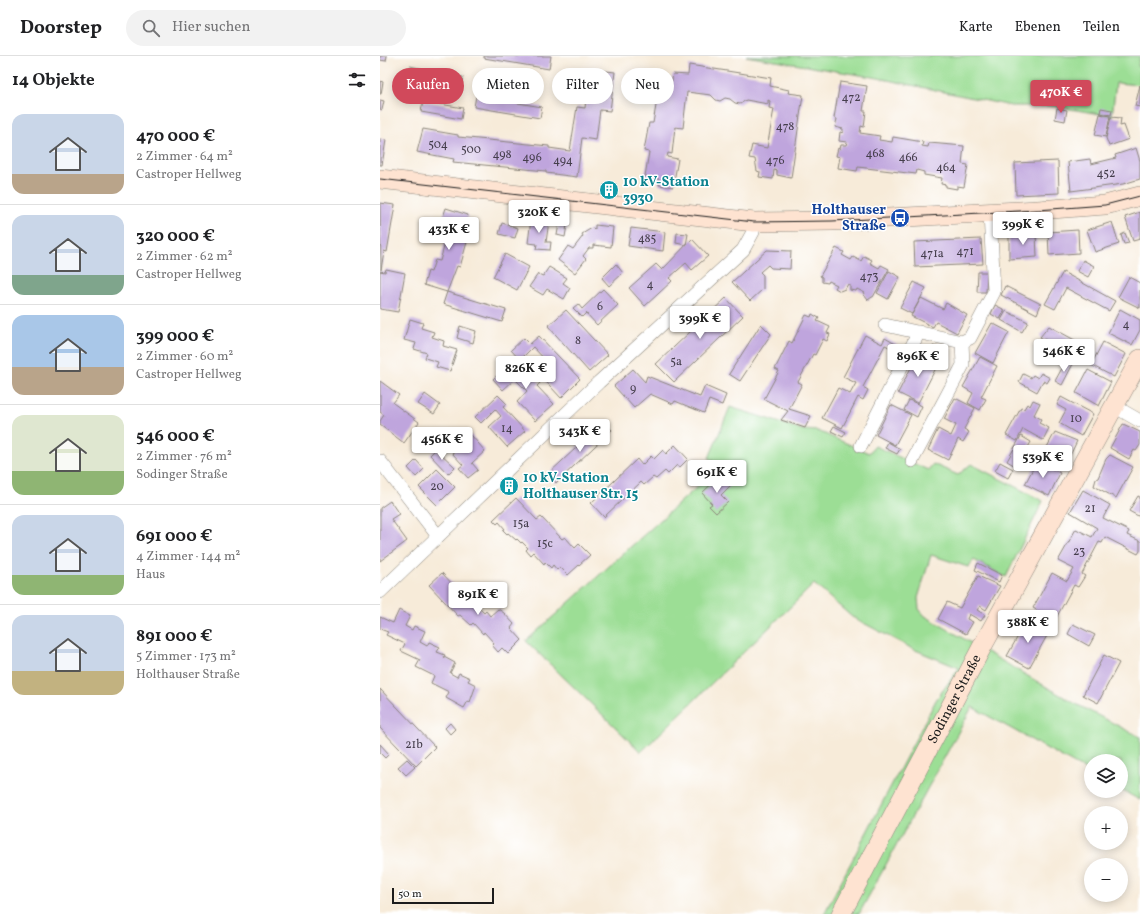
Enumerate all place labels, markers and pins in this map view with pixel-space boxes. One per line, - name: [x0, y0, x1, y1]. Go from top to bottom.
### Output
- pin: 470K €: [1028, 80, 1094, 114]
- place label: 10 kV-Station 3930: [623, 173, 709, 208]
- building icon: 10 kV-Station 3930: [598, 179, 620, 201]
- pin: 320K €: [506, 200, 572, 234]
- place label: Holthauser Straße: [812, 201, 886, 236]
- bus stop icon: Holthauser Straße: [889, 207, 911, 229]
- pin: 399K €: [990, 212, 1056, 246]
- pin: 433K €: [416, 217, 482, 251]
- pin: 399K €: [667, 306, 733, 340]
- pin: 546K €: [1031, 339, 1097, 373]
- pin: 896K €: [885, 344, 951, 378]
- pin: 826K €: [493, 356, 559, 390]
- pin: 343K €: [547, 419, 613, 453]
- pin: 456K €: [409, 427, 475, 461]
- pin: 539K €: [1010, 445, 1076, 479]
- pin: 691K €: [684, 460, 750, 494]
- place label: 10 kV-Station Holthauser Str. 15: [523, 469, 639, 504]
- building icon: 10 kV-Station Holthauser Str. 15: [498, 475, 520, 497]
- pin: 891K €: [445, 582, 511, 616]
- pin: 388K €: [995, 610, 1061, 644]

